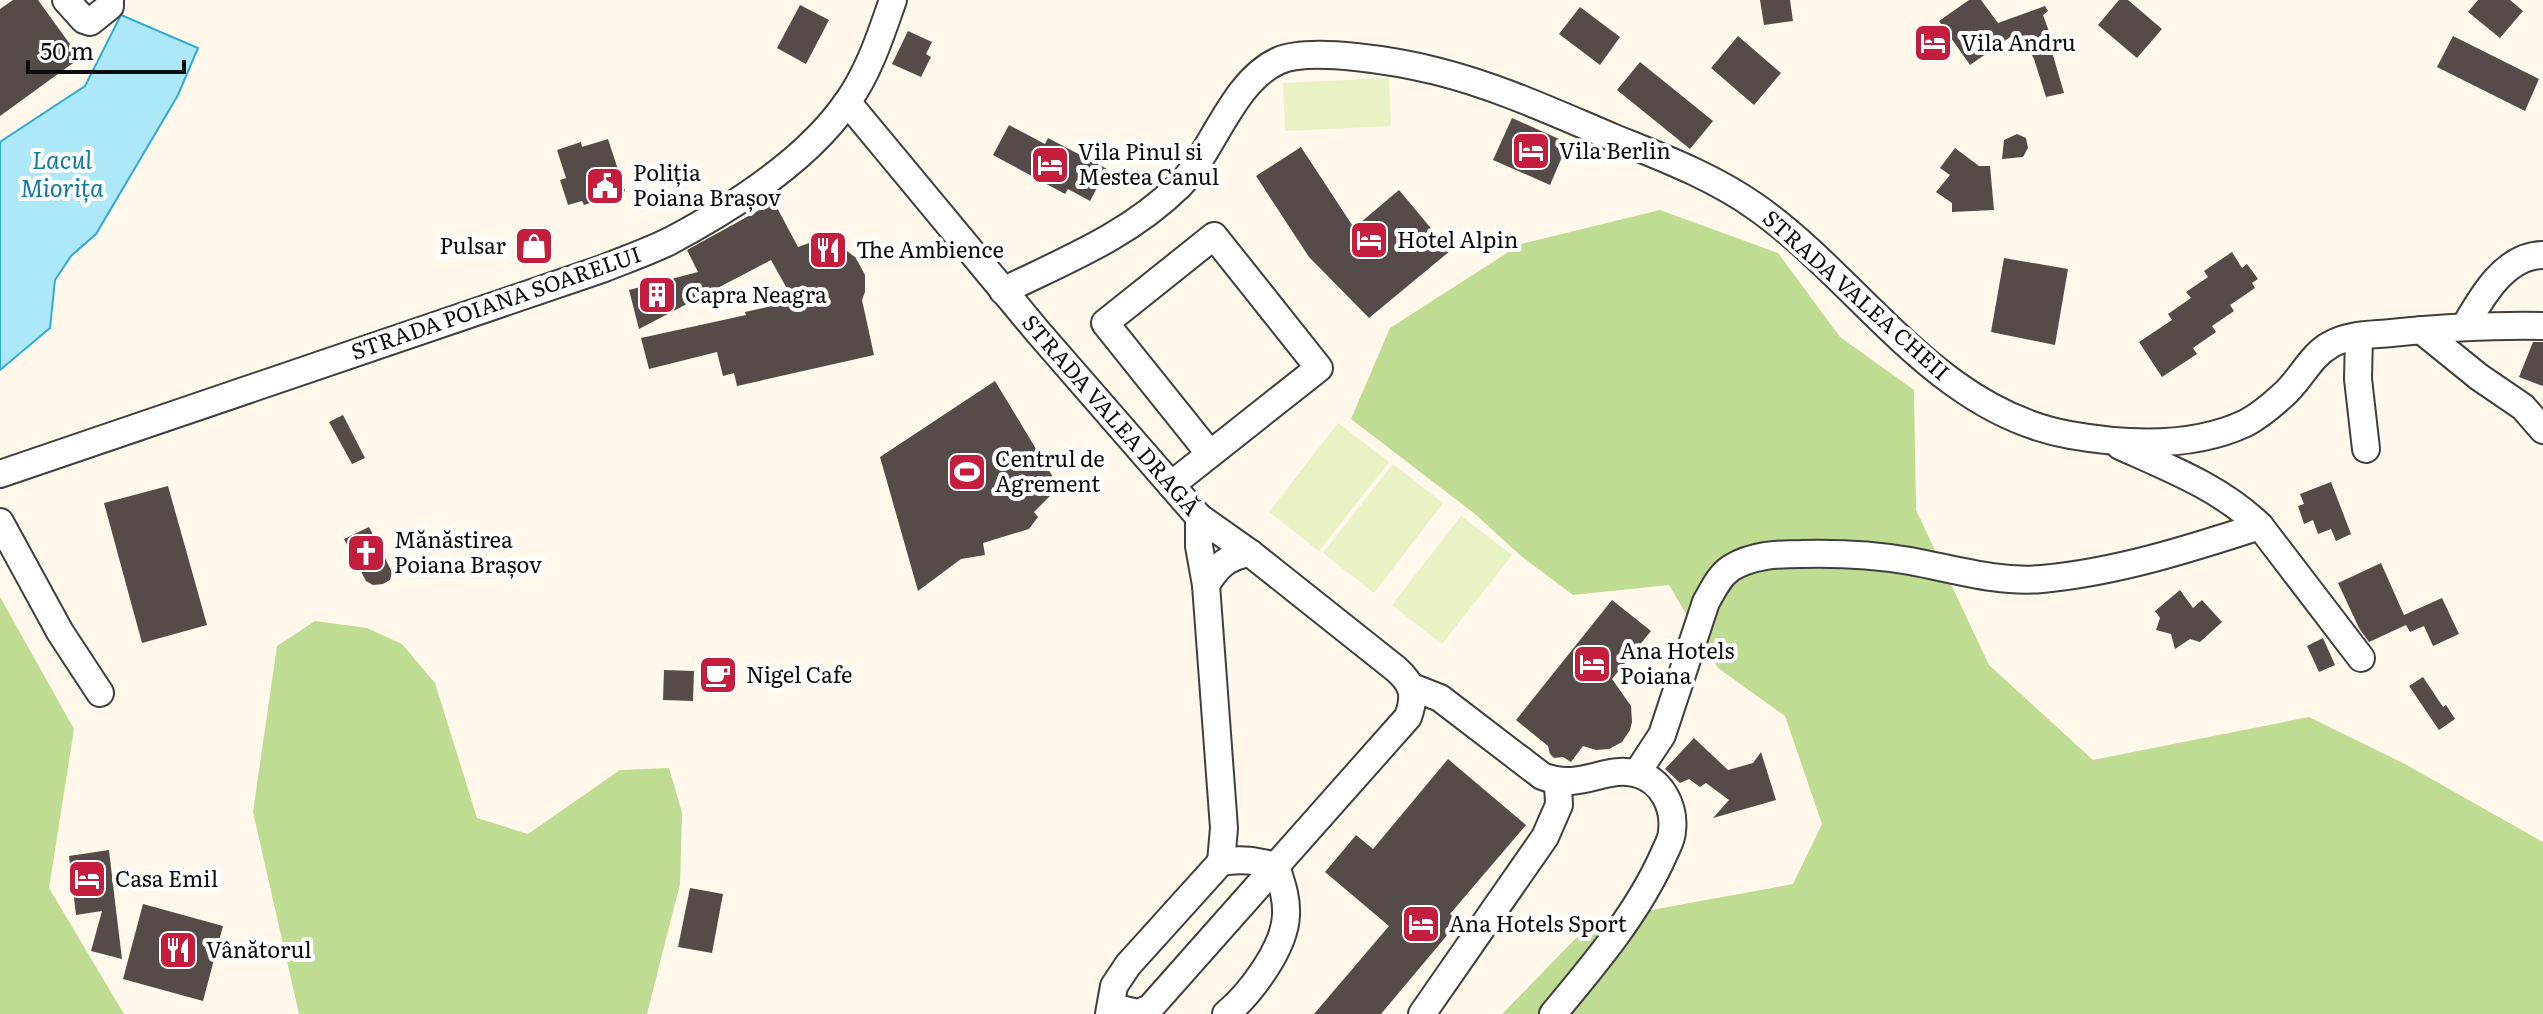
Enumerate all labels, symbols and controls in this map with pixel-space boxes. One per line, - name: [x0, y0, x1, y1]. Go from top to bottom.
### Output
- hotel icon: Vila Andru: [1912, 22, 1954, 64]
- scale bar: [28, 24, 184, 74]
- place label: Vila Andru: [1961, 25, 2076, 58]
- text: 50 m: [40, 32, 94, 67]
- hotel icon: Vila Berlin: [1510, 130, 1552, 172]
- place label: Vila Berlin: [1559, 133, 1671, 166]
- place label: Vila Pinul si Mestea Canul: [1078, 134, 1219, 192]
- water label: Lacul Miorița: [20, 141, 104, 204]
- hotel icon: Vila Pinul si Mestea Canul: [1029, 144, 1071, 186]
- place label: Poliția Poiana Brașov: [633, 155, 781, 213]
- public building icon: Poliția Poiana Brașov: [584, 165, 626, 207]
- street label: STRADA VALEA CHEII: [1756, 201, 1958, 387]
- hotel icon: Hotel Alpin: [1348, 219, 1390, 261]
- place label: Hotel Alpin: [1397, 222, 1518, 255]
- shop icon: Pulsar: [513, 225, 555, 267]
- place label: Pulsar: [439, 228, 507, 261]
- restaurant icon: The Ambience: [807, 229, 849, 271]
- place label: The Ambience: [856, 232, 1004, 265]
- street label: STRADA POIANA SOARELUI: [346, 236, 645, 367]
- building icon: Capra Neagra: [636, 274, 678, 316]
- place label: Capra Neagra: [685, 277, 827, 310]
- street label: STRADA VALEA DRAGĂ: [1015, 306, 1209, 522]
- place label: Centrul de Agrement: [995, 441, 1105, 499]
- sports icon: Centrul de Agrement: [946, 451, 988, 493]
- place label: Mănăstirea Poiana Brașov: [394, 522, 542, 580]
- church icon: Mănăstirea Poiana Brașov: [345, 532, 387, 574]
- place label: Ana Hotels Poiana: [1620, 633, 1735, 691]
- hotel icon: Ana Hotels Poiana: [1571, 643, 1613, 685]
- cafe icon: Nigel Cafe: [697, 654, 739, 696]
- place label: Nigel Cafe: [746, 657, 852, 690]
- hotel icon: Casa Emil: [66, 858, 108, 900]
- place label: Casa Emil: [115, 861, 218, 894]
- hotel icon: Ana Hotels Sport: [1400, 903, 1442, 945]
- place label: Ana Hotels Sport: [1449, 906, 1627, 939]
- restaurant icon: Vânătorul: [157, 929, 199, 971]
- place label: Vânătorul: [206, 932, 312, 965]

